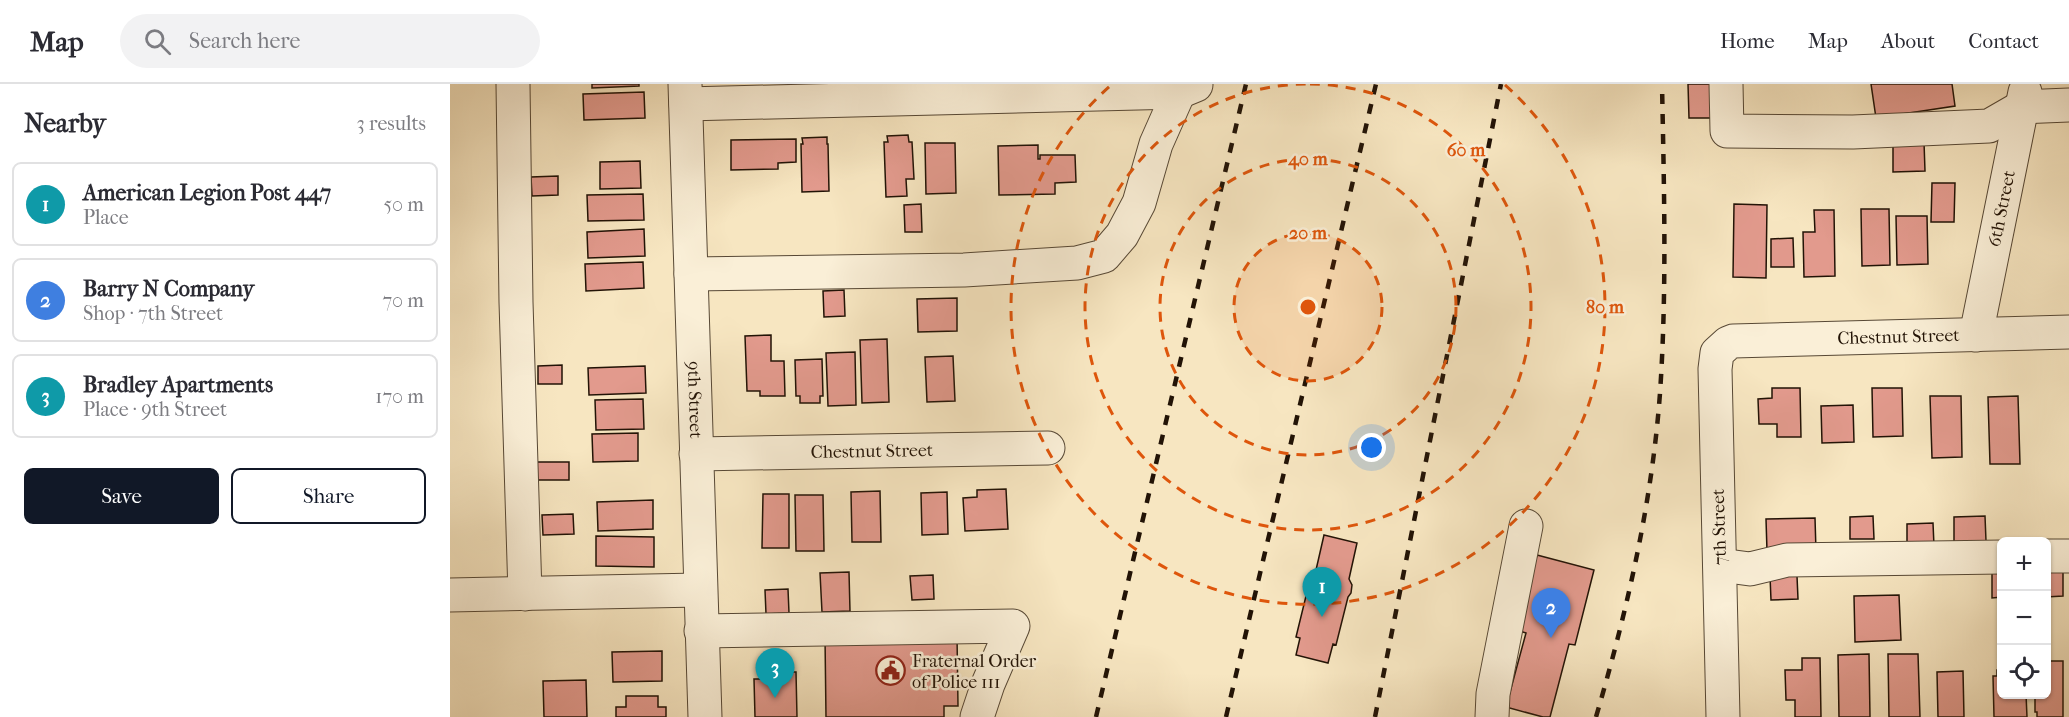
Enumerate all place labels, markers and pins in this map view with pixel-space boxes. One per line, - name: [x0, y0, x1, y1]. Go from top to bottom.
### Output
- centre of rings: [1298, 297, 1318, 317]
- pin: 1: [1302, 568, 1342, 617]
- pin: 2: [1532, 588, 1570, 638]
- pin: 3: [756, 648, 794, 698]
- place label: Fraternal Order of Police 111: [912, 651, 1037, 693]
- public building icon: Fraternal Order of Police 111: [875, 655, 907, 687]

